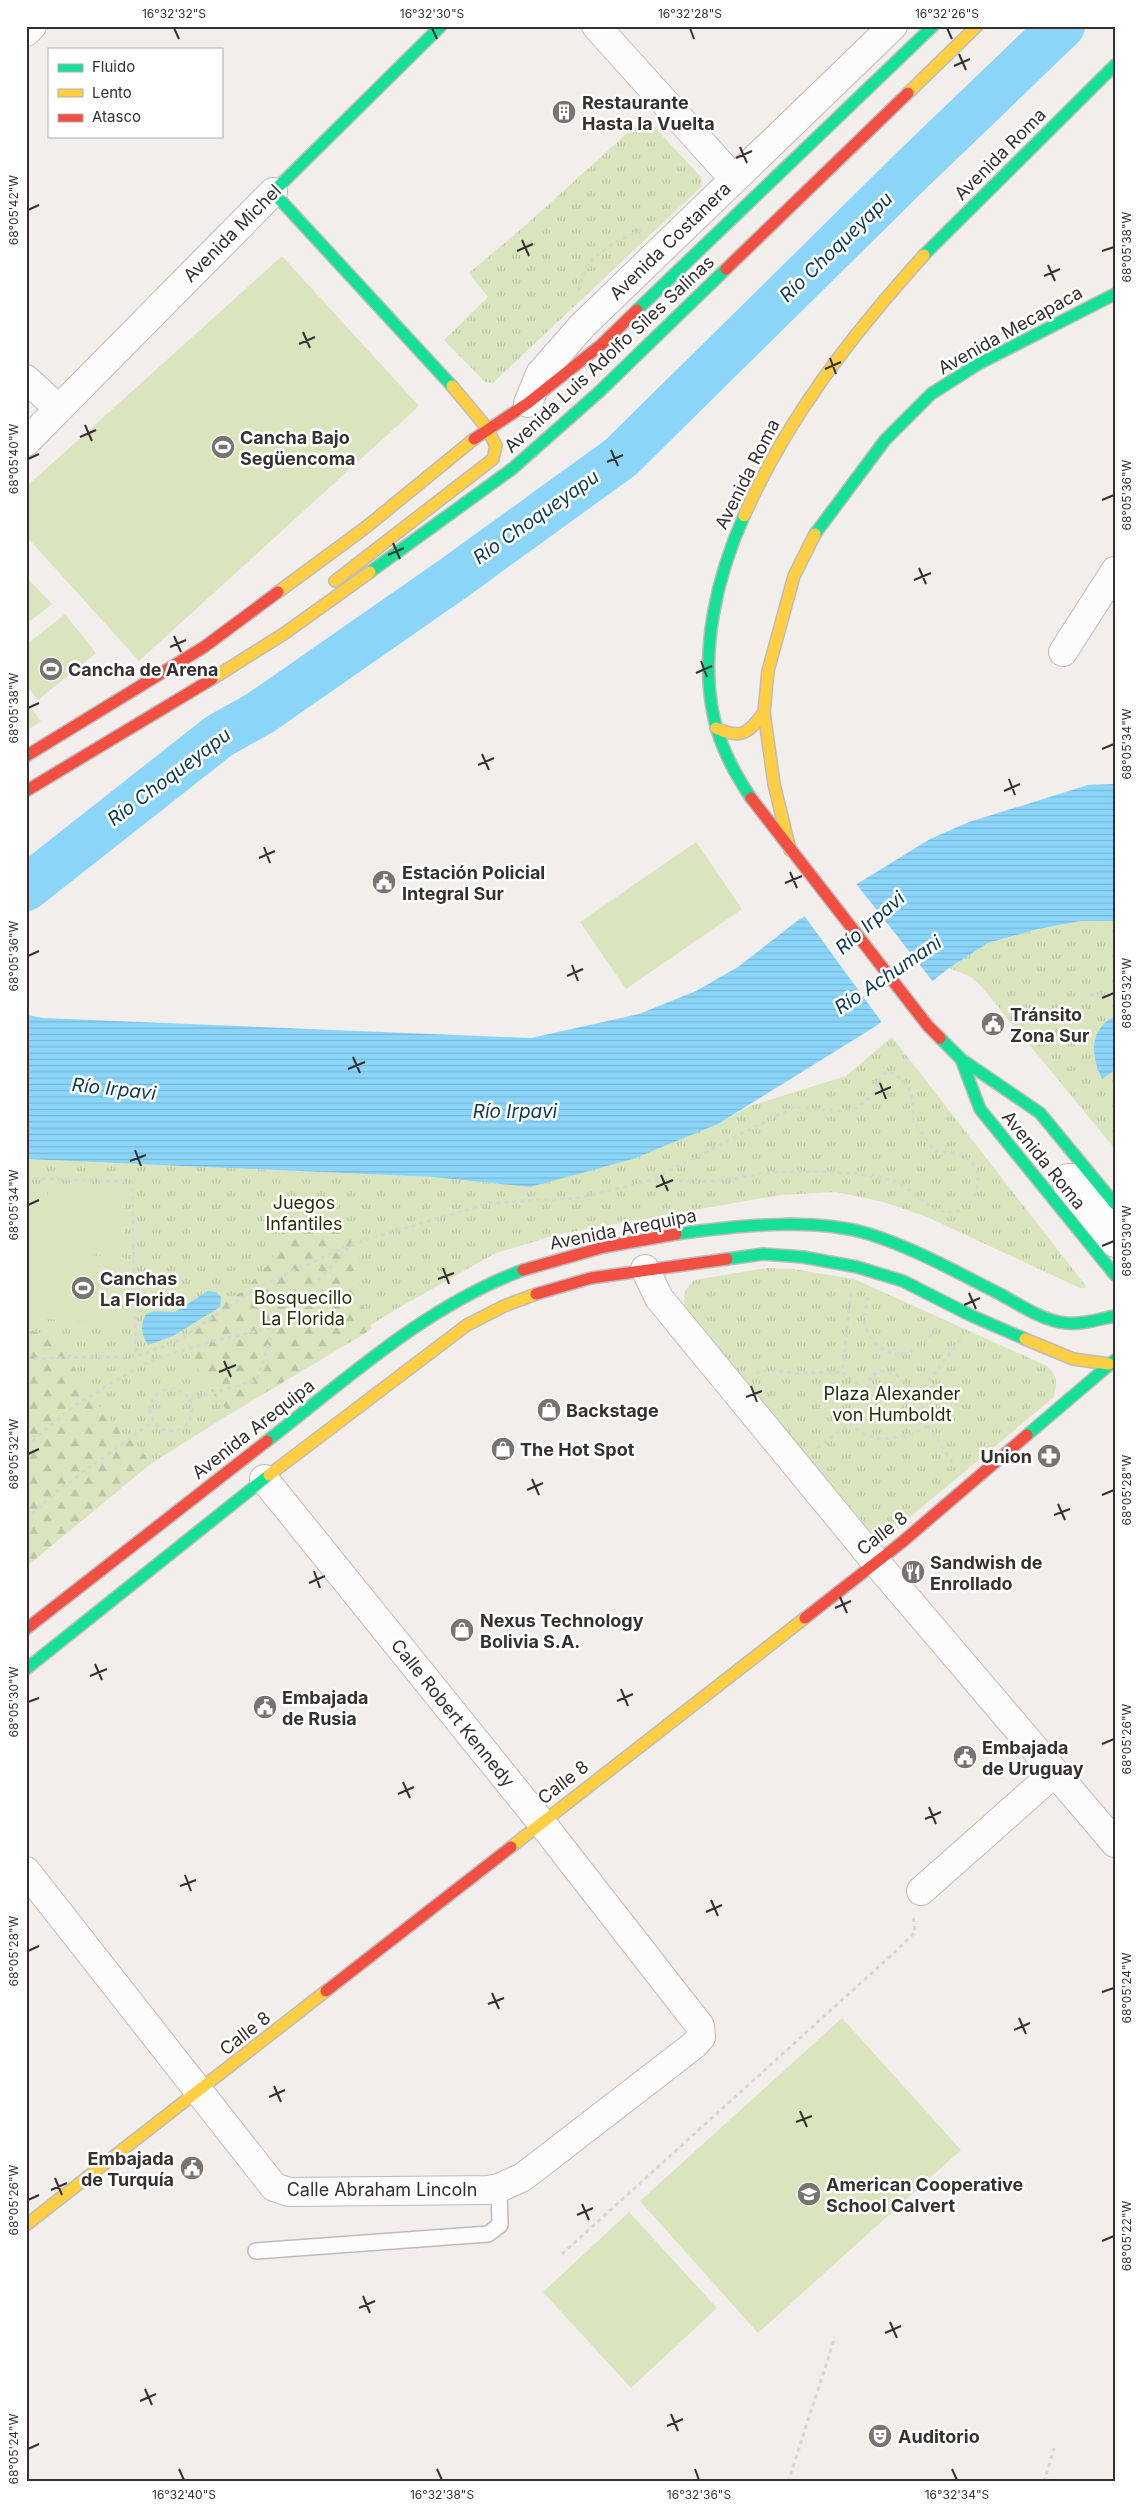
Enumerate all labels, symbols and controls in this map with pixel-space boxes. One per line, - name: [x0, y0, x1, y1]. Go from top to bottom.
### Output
- text: 16°32'32"S: [142, 6, 206, 21]
- text: 16°32'30"S: [400, 6, 464, 21]
- text: 16°32'28"S: [658, 6, 722, 21]
- text: 16°32'26"S: [915, 6, 979, 21]
- legend: [48, 48, 222, 138]
- text: Fluido: [92, 57, 135, 76]
- text: Lento: [92, 83, 132, 102]
- place label: Restaurante Hasta la Vuelta: [582, 92, 715, 134]
- building icon: Restaurante Hasta la Vuelta: [551, 99, 577, 125]
- street label: Avenida Roma: [950, 104, 1050, 204]
- text: Atasco: [92, 107, 141, 126]
- text: 68°05'42"W: [6, 175, 21, 245]
- street label: Avenida Costanera: [605, 178, 735, 304]
- street label: Avenida Michel: [179, 180, 285, 286]
- water label: Río Choqueyapu: [775, 187, 897, 307]
- text: 68°05'38"W: [1119, 211, 1134, 282]
- street label: Avenida Luis Adolfo Siles Salinas: [500, 251, 718, 457]
- street label: Avenida Mecapaca: [934, 282, 1086, 378]
- street label: Avenida Roma: [710, 415, 784, 533]
- text: 68°05'40"W: [6, 424, 21, 494]
- place label: Cancha Bajo Següencoma: [240, 427, 356, 469]
- sports icon: Cancha Bajo Següencoma: [210, 434, 236, 460]
- text: 68°05'36"W: [1119, 459, 1134, 530]
- water label: Río Choqueyapu: [469, 465, 603, 569]
- sports icon: Cancha de Arena: [38, 656, 64, 682]
- place label: Cancha de Arena: [68, 659, 219, 680]
- text: 68°05'38"W: [6, 672, 21, 743]
- text: 68°05'34"W: [1119, 708, 1134, 780]
- water label: Río Choqueyapu: [103, 723, 235, 831]
- place label: Estación Policial Integral Sur: [402, 862, 545, 904]
- public building icon: Estación Policial Integral Sur: [371, 869, 397, 895]
- water label: Río Irpavi: [831, 886, 910, 959]
- text: 68°05'36"W: [6, 920, 21, 991]
- water label: Río Achumani: [830, 931, 946, 1019]
- text: 68°05'32"W: [1119, 957, 1134, 1028]
- place label: Tránsito Zona Sur: [1010, 1004, 1089, 1046]
- public building icon: Tránsito Zona Sur: [980, 1011, 1006, 1037]
- water label: Río Irpavi: [71, 1073, 158, 1105]
- water label: Río Irpavi: [473, 1100, 558, 1123]
- street label: Avenida Roma: [998, 1107, 1090, 1213]
- text: 68°05'34"W: [6, 1169, 21, 1241]
- park label: Juegos Infantiles: [265, 1192, 343, 1234]
- street label: Avenida Arequipa: [548, 1204, 698, 1254]
- text: 68°05'30"W: [1119, 1205, 1134, 1277]
- place label: Canchas La Florida: [100, 1268, 186, 1310]
- sports icon: Canchas La Florida: [70, 1275, 96, 1301]
- park label: Bosquecillo La Florida: [254, 1287, 352, 1329]
- street label: Avenida Arequipa: [188, 1375, 318, 1483]
- park label: Plaza Alexander von Humboldt: [824, 1383, 961, 1425]
- shop icon: Backstage: [536, 1397, 562, 1423]
- place label: Backstage: [566, 1400, 659, 1421]
- text: 68°05'32"W: [6, 1418, 21, 1489]
- shop icon: The Hot Spot: [490, 1436, 516, 1462]
- place label: The Hot Spot: [520, 1439, 635, 1460]
- pharmacy icon: Union: [1036, 1443, 1062, 1469]
- place label: Union: [980, 1446, 1032, 1467]
- text: 68°05'28"W: [1119, 1454, 1134, 1525]
- street label: Calle 8: [852, 1507, 912, 1559]
- place label: Sandwish de Enrollado: [930, 1552, 1043, 1594]
- restaurant icon: Sandwish de Enrollado: [900, 1559, 926, 1585]
- place label: Nexus Technology Bolivia S.A.: [480, 1610, 644, 1652]
- shop icon: Nexus Technology Bolivia S.A.: [449, 1617, 475, 1643]
- street label: Calle Robert Kennedy: [387, 1635, 519, 1791]
- text: 68°05'30"W: [6, 1666, 21, 1738]
- place label: Embajada de Rusia: [282, 1687, 368, 1729]
- public building icon: Embajada de Rusia: [252, 1694, 278, 1720]
- text: 68°05'26"W: [1119, 1703, 1134, 1774]
- place label: Embajada de Uruguay: [982, 1737, 1084, 1779]
- public building icon: Embajada de Uruguay: [952, 1744, 978, 1770]
- street label: Calle 8: [533, 1756, 593, 1808]
- text: 68°05'28"W: [6, 1915, 21, 1986]
- text: 68°05'24"W: [1119, 1952, 1134, 2023]
- street label: Calle 8: [215, 2007, 275, 2059]
- place label: Embajada de Turquía: [81, 2148, 174, 2190]
- public building icon: Embajada de Turquía: [179, 2155, 205, 2181]
- text: 68°05'26"W: [6, 2164, 21, 2235]
- place label: American Cooperative School Calvert: [826, 2174, 1024, 2216]
- street label: Calle Abraham Lincoln: [287, 2179, 477, 2200]
- school or university icon: American Cooperative School Calvert: [796, 2181, 822, 2207]
- text: 68°05'22"W: [1119, 2200, 1134, 2271]
- text: 68°05'24"W: [6, 2413, 21, 2484]
- theatre icon: Auditorio: [867, 2423, 893, 2449]
- place label: Auditorio: [898, 2426, 980, 2447]
- text: 16°32'40"S: [152, 2487, 216, 2502]
- text: 16°32'38"S: [410, 2487, 474, 2502]
- text: 16°32'36"S: [667, 2487, 731, 2502]
- text: 16°32'34"S: [925, 2487, 990, 2502]

